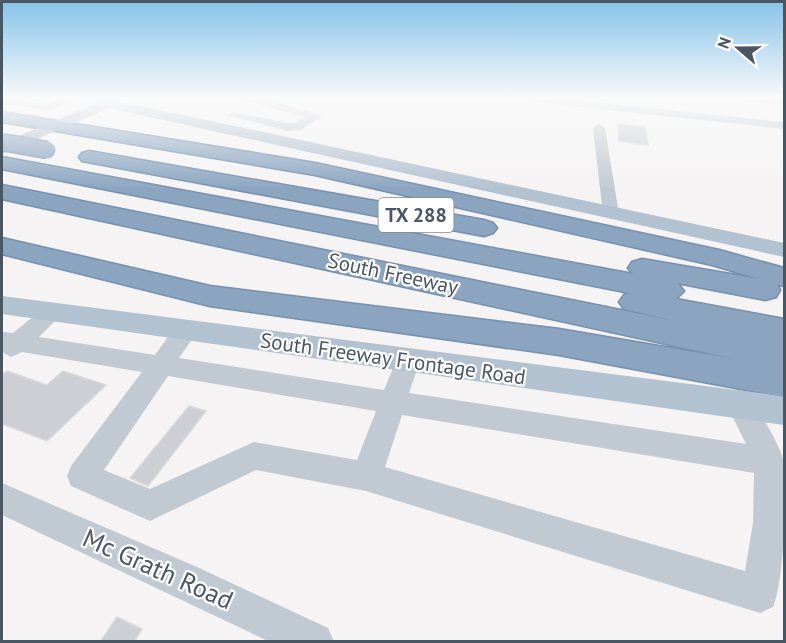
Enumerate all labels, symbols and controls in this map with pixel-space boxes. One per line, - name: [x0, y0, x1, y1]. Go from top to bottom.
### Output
- north arrow: [708, 18, 768, 78]
- text: N: [713, 35, 735, 51]
- road number: TX 288: [378, 198, 454, 232]
- street label: South Freeway: [326, 247, 461, 301]
- street label: South Freeway Frontage Road: [259, 327, 527, 390]
- street label: Mc Grath Road: [78, 521, 239, 616]

